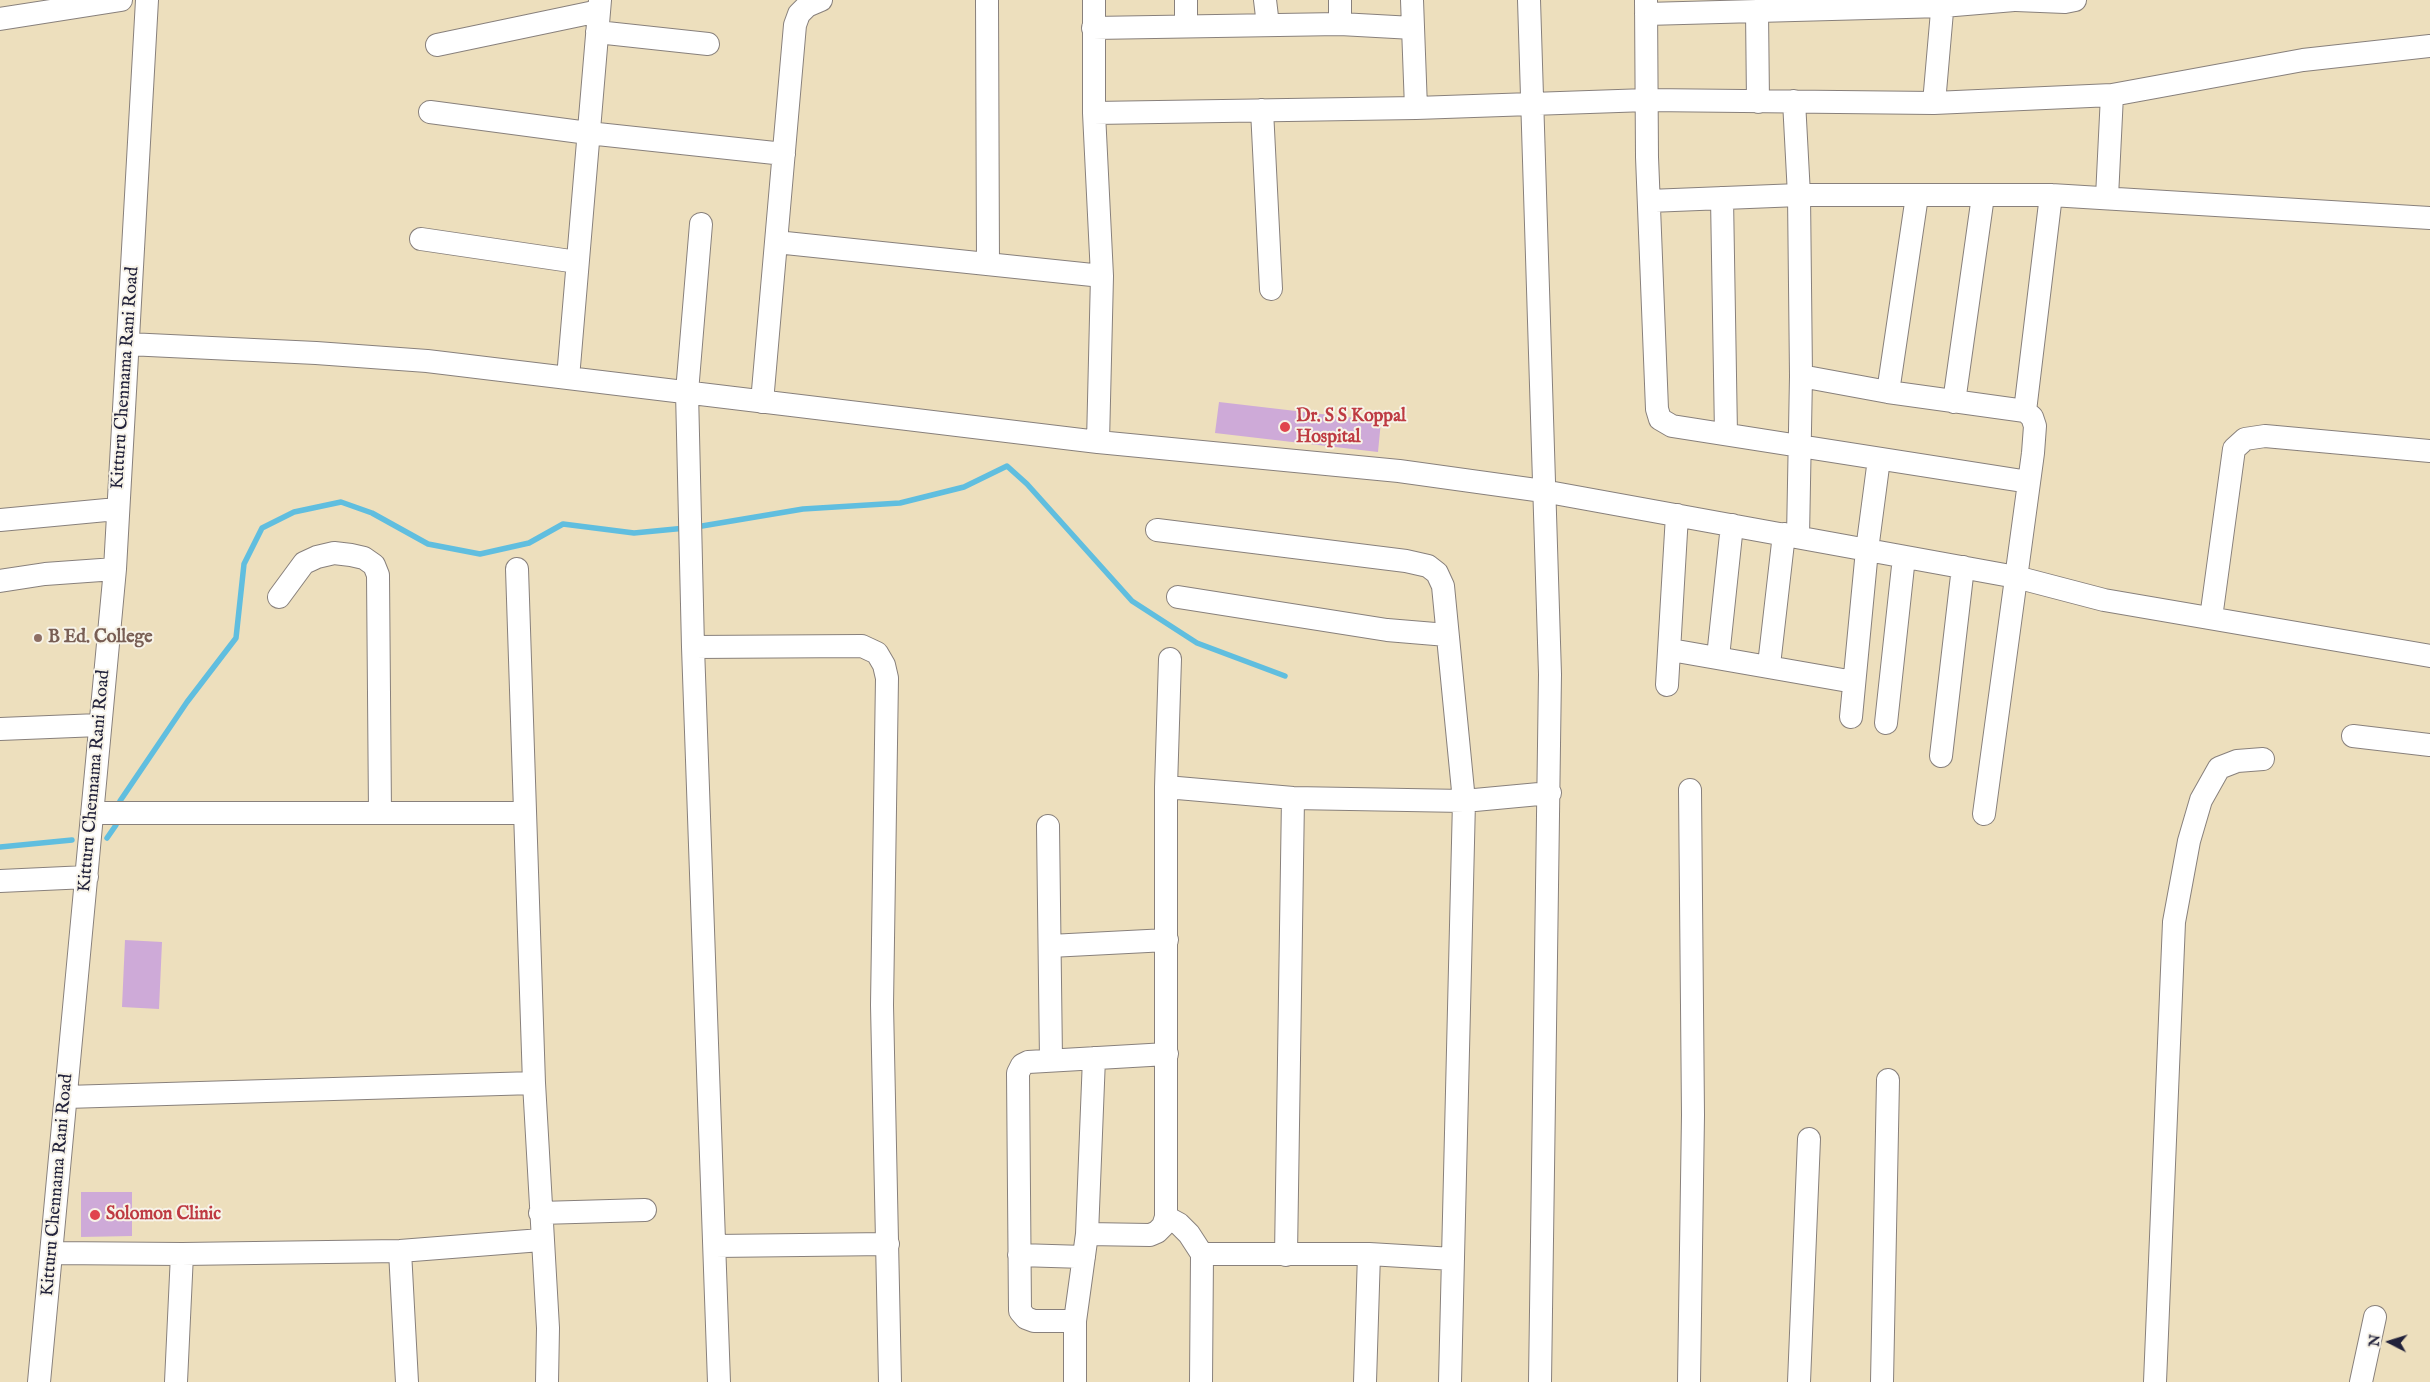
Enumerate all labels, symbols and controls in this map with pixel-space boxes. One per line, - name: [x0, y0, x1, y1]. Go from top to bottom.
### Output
- street label: Kitturu Chennama Rani Road: [107, 266, 145, 490]
- place label: Dr. S S Koppal Hospital: [1296, 406, 1406, 448]
- marker: Dr. S S Koppal Hospital: [1278, 420, 1292, 434]
- place label: B Ed. College: [48, 627, 152, 649]
- marker: B Ed. College: [32, 632, 44, 644]
- street label: Kitturu Chennama Rani Road: [75, 669, 115, 893]
- street label: Kitturu Chennama Rani Road: [38, 1073, 78, 1297]
- place label: Solomon Clinic: [106, 1204, 221, 1226]
- marker: Solomon Clinic: [88, 1208, 102, 1222]
- north arrow: [2365, 1317, 2415, 1367]
- text: N: [2366, 1334, 2385, 1348]

